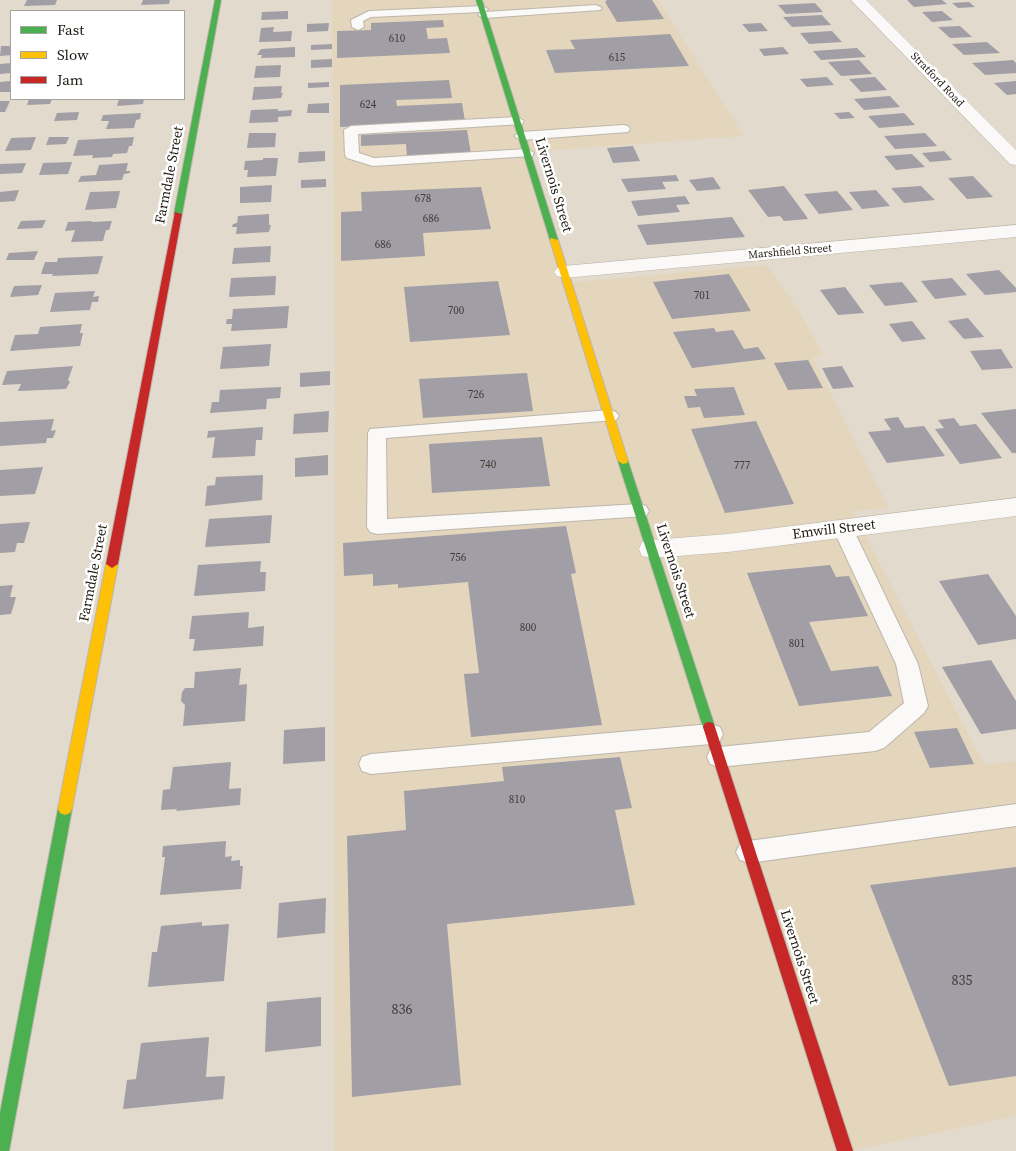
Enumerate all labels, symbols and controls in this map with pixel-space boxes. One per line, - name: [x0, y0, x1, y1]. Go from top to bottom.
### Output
- legend: [10, 10, 185, 100]
- text: Fast: [57, 19, 84, 40]
- house number: 610: [389, 32, 405, 46]
- text: Slow: [57, 44, 89, 65]
- street label: Stratford Road: [908, 50, 966, 110]
- house number: 615: [609, 51, 625, 65]
- text: Jam: [57, 69, 83, 90]
- house number: 624: [360, 98, 376, 112]
- street label: Farmdale Street: [152, 125, 188, 225]
- street label: Livernois Street: [531, 136, 575, 234]
- house number: 678: [415, 192, 431, 206]
- house number: 686: [423, 212, 439, 226]
- house number: 686: [375, 238, 391, 252]
- street label: Marshfield Street: [748, 242, 832, 262]
- house number: 701: [694, 289, 710, 303]
- house number: 700: [448, 304, 464, 318]
- house number: 726: [468, 388, 484, 402]
- house number: 740: [480, 458, 496, 472]
- house number: 777: [734, 459, 750, 473]
- street label: Emwill Street: [792, 517, 876, 543]
- street label: Livernois Street: [652, 522, 698, 620]
- street label: Farmdale Street: [76, 523, 112, 623]
- house number: 756: [450, 551, 466, 565]
- house number: 800: [520, 621, 536, 635]
- house number: 801: [789, 637, 805, 651]
- house number: 810: [509, 793, 525, 807]
- street label: Livernois Street: [776, 908, 822, 1006]
- house number: 835: [952, 973, 972, 989]
- house number: 836: [392, 1002, 412, 1018]

